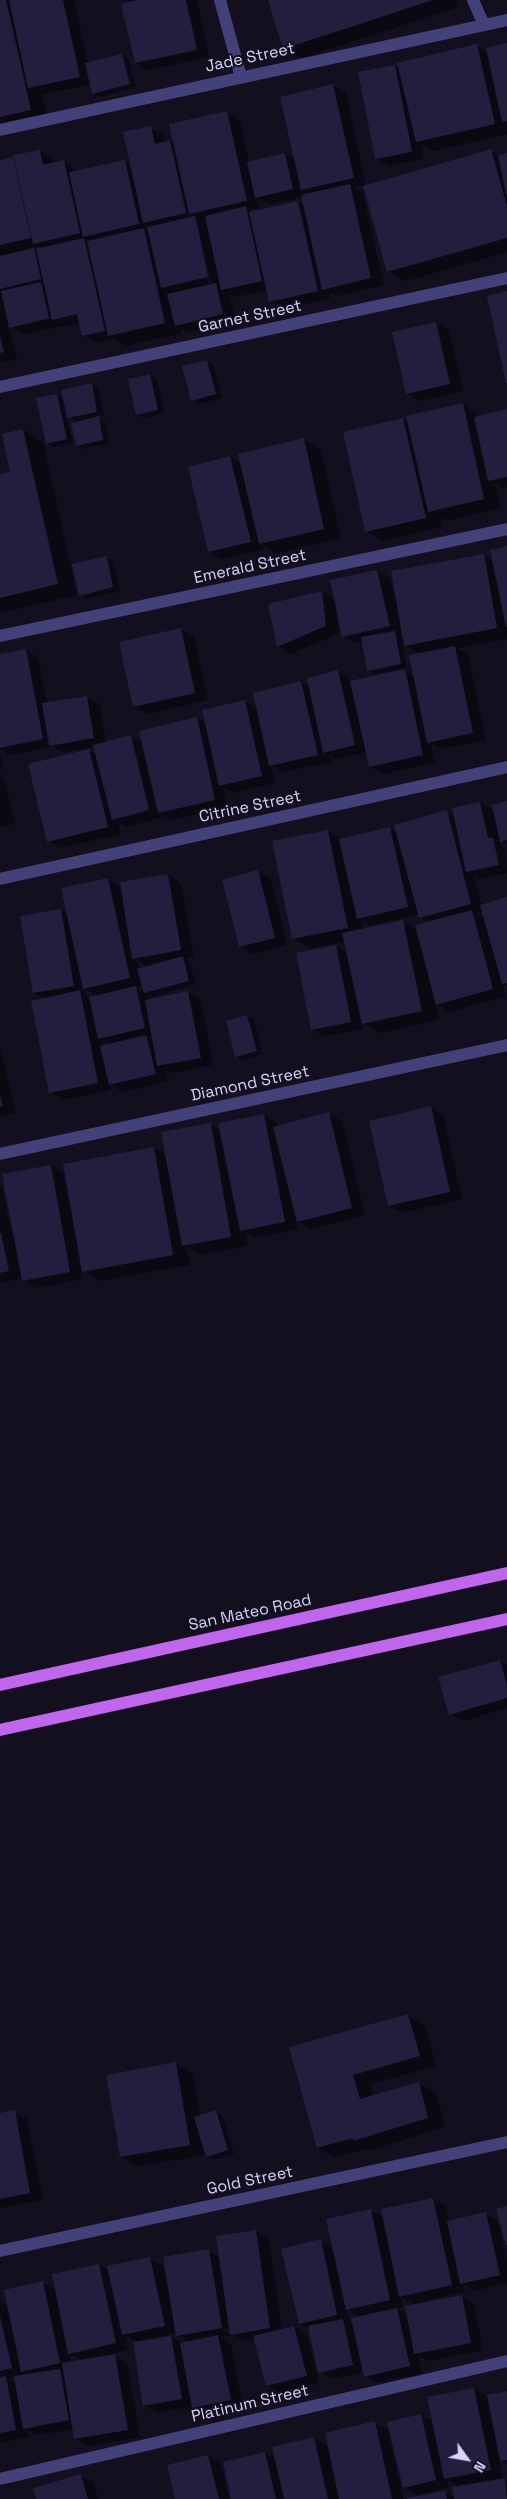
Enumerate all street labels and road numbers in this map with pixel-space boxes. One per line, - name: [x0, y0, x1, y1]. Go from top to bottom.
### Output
- street label: Jade Street: [204, 39, 296, 77]
- street label: Garnet Street: [197, 297, 303, 337]
- street label: Emerald Street: [192, 546, 308, 588]
- street label: Citrine Street: [197, 787, 303, 827]
- street label: Diamond Street: [189, 1062, 311, 1106]
- street label: San Mateo Road: [187, 1591, 313, 1635]
- street label: Gold Street: [205, 2162, 295, 2200]
- street label: Platinum Street: [189, 2381, 311, 2427]

